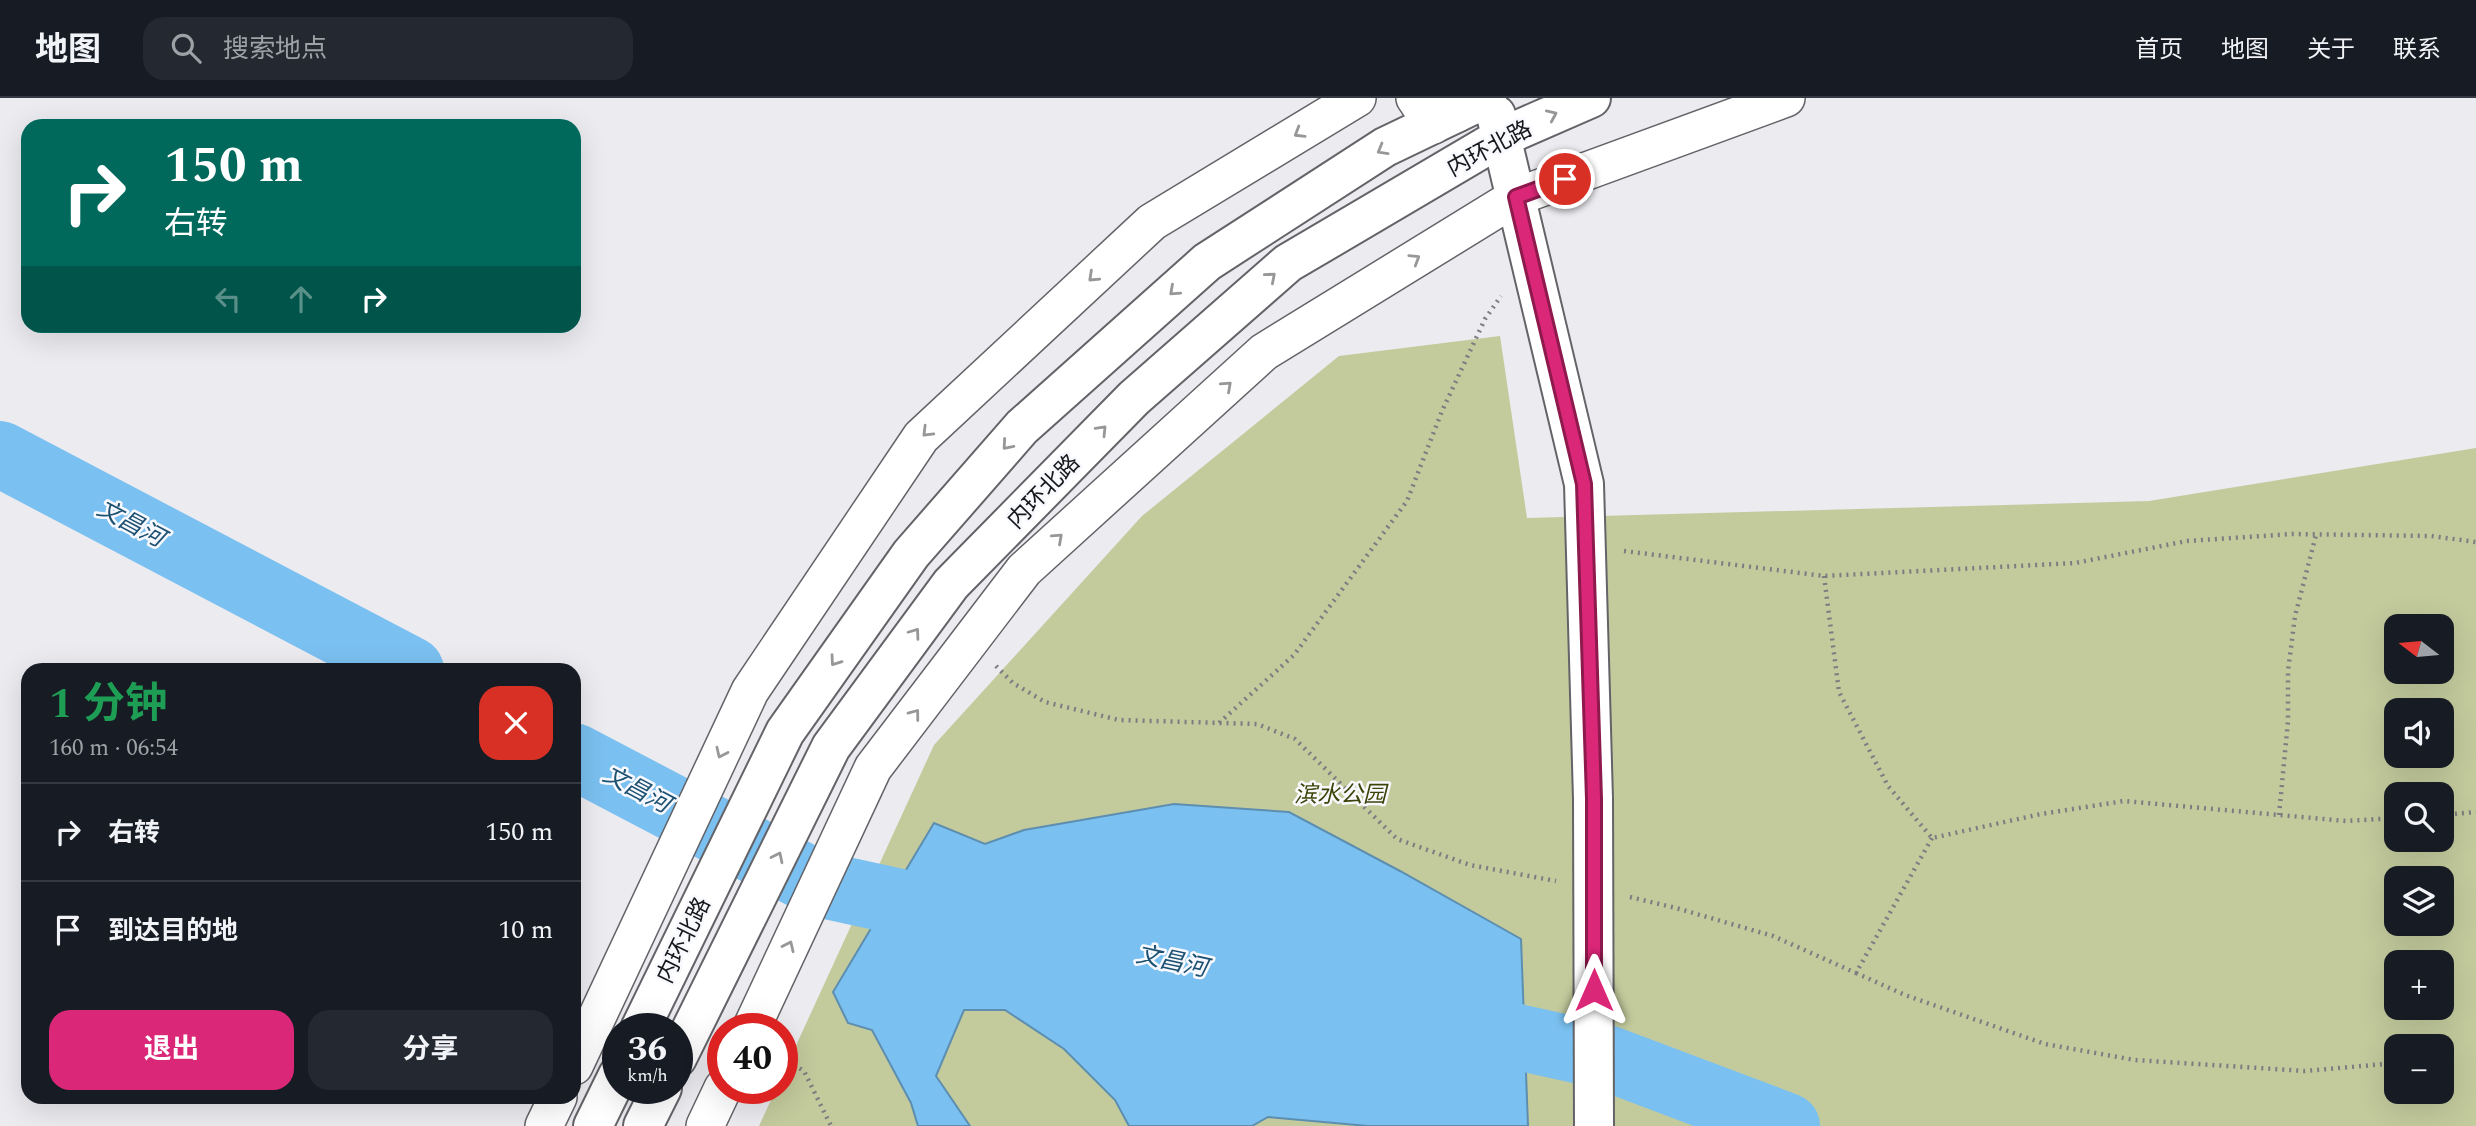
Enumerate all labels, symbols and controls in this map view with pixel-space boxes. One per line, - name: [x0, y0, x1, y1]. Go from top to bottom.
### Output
- search box: [143, 17, 633, 80]
- text: 地图: [35, 25, 101, 75]
- icon: search: [167, 29, 205, 67]
- text: 搜索地点: [223, 29, 327, 69]
- text: 首页: [2135, 32, 2183, 68]
- text: 地图: [2221, 32, 2269, 68]
- text: 关于: [2307, 32, 2355, 68]
- text: 联系: [2393, 32, 2441, 68]
- one-way arrow: [1545, 109, 1558, 123]
- street label: 内环北路: [1441, 112, 1539, 186]
- one-way arrow: [1293, 125, 1306, 138]
- text: 150 m: [164, 129, 303, 204]
- one-way arrow: [1377, 142, 1390, 155]
- icon: right: [49, 147, 140, 238]
- pin: [1535, 149, 1595, 209]
- icon: arrive: [1546, 160, 1584, 198]
- text: 右转: [164, 200, 228, 249]
- one-way arrow: [1408, 255, 1421, 268]
- one-way arrow: [1088, 269, 1101, 281]
- one-way arrow: [1263, 273, 1276, 285]
- icon: left: [209, 280, 247, 318]
- icon: ahead: [282, 280, 320, 318]
- icon: right: [355, 280, 393, 318]
- one-way arrow: [1170, 283, 1183, 296]
- one-way arrow: [1219, 382, 1232, 394]
- one-way arrow: [922, 424, 935, 437]
- one-way arrow: [1094, 425, 1107, 438]
- one-way arrow: [1003, 437, 1015, 450]
- street label: 内环北路: [1000, 447, 1089, 537]
- water label: 文昌河: [90, 491, 174, 559]
- one-way arrow: [1050, 534, 1063, 547]
- north arrow: [2384, 614, 2454, 684]
- map controls: [2384, 614, 2454, 1104]
- one-way arrow: [907, 628, 919, 641]
- one-way arrow: [831, 653, 843, 666]
- text: 1 分钟: [49, 673, 167, 736]
- button: close: [479, 686, 553, 760]
- button: sound: [2384, 698, 2454, 768]
- one-way arrow: [906, 709, 919, 722]
- text: 160 m · 06:54: [49, 731, 178, 766]
- one-way arrow: [715, 745, 729, 758]
- water label: 文昌河: [596, 757, 680, 825]
- park label: 滨水公园: [1294, 778, 1389, 813]
- button: search: [2384, 782, 2454, 852]
- text: 150 m: [485, 812, 553, 852]
- icon: right: [49, 813, 87, 851]
- text: 右转: [108, 813, 160, 853]
- one-way arrow: [769, 851, 783, 864]
- button: layers: [2384, 866, 2454, 936]
- street label: 内环北路: [648, 892, 720, 990]
- text: 10 m: [498, 910, 553, 950]
- icon: arrive: [49, 911, 87, 949]
- text: 到达目的地: [108, 911, 238, 951]
- water label: 文昌河: [1133, 937, 1215, 988]
- one-way arrow: [781, 941, 795, 953]
- button: +: [2384, 950, 2454, 1020]
- position arrow: [1557, 953, 1631, 1027]
- button: 退出: [49, 1010, 294, 1090]
- button: 分享: [308, 1010, 553, 1090]
- speed limit sign: 40: [707, 1013, 798, 1104]
- text: 36: [628, 1023, 667, 1076]
- button: −: [2384, 1034, 2454, 1104]
- text: km/h: [627, 1062, 668, 1089]

